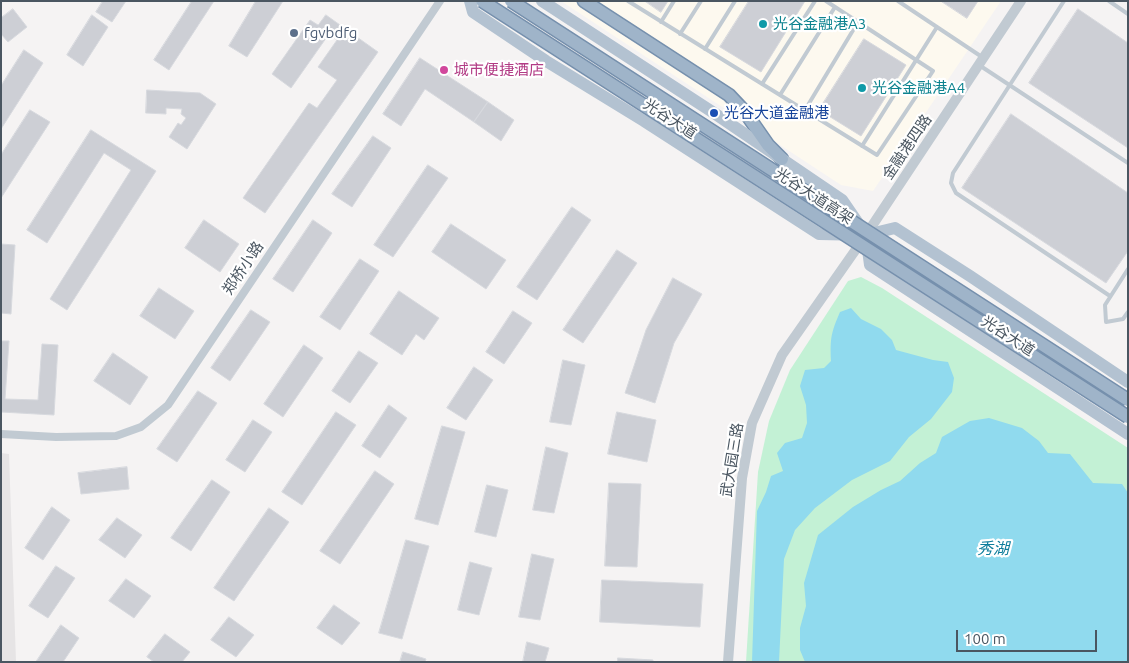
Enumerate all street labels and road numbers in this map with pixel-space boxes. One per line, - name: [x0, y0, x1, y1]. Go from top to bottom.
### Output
- street label: 光谷大道: [640, 95, 700, 143]
- street label: 金融港四路: [879, 111, 935, 183]
- street label: 光谷大道高架: [771, 164, 857, 228]
- street label: 郑桥小路: [219, 238, 267, 298]
- street label: 光谷大道: [978, 312, 1038, 360]
- street label: 武大园三路: [717, 422, 747, 498]

